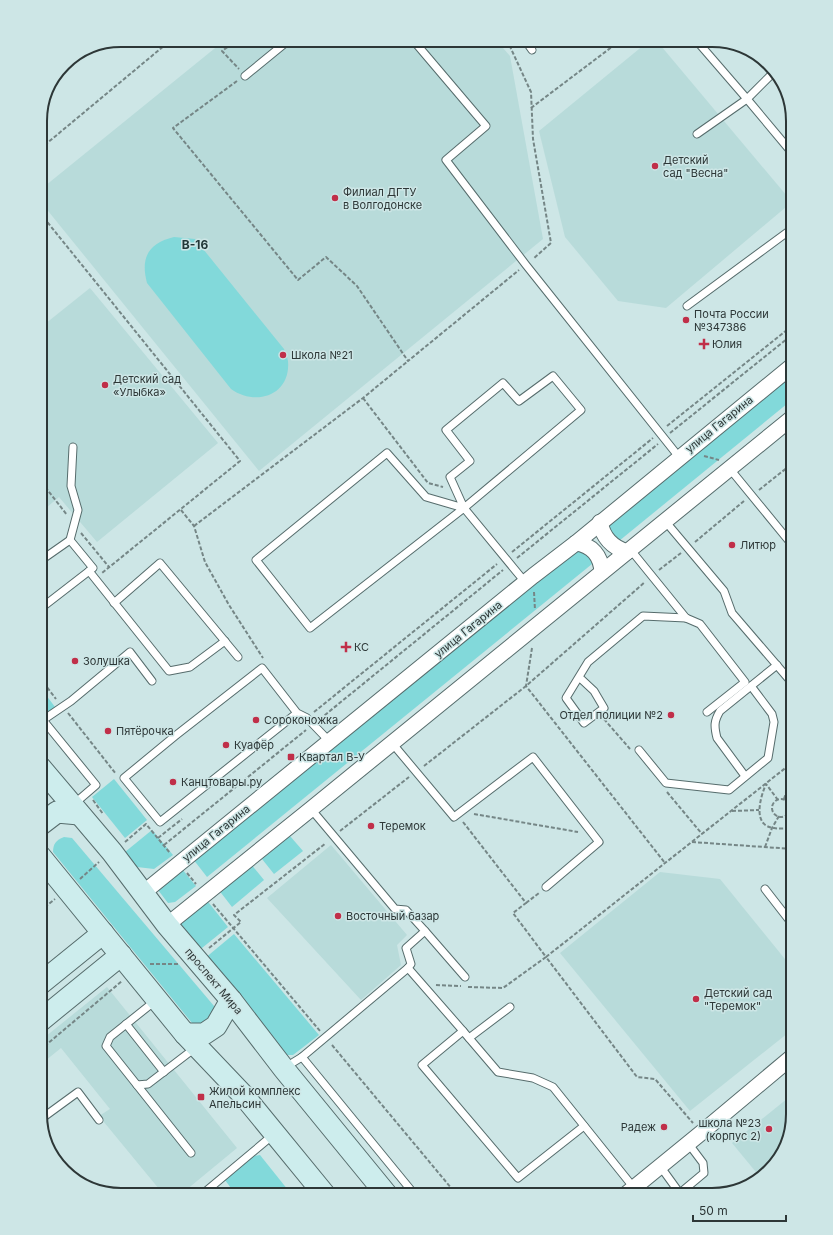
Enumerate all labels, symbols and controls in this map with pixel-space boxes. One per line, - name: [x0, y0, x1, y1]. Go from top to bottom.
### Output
- place label: Детский сад "Весна": [663, 153, 728, 180]
- marker: Детский сад "Весна": [650, 161, 660, 171]
- place label: Филиал ДГТУ в Волгодонске: [343, 185, 422, 212]
- marker: Филиал ДГТУ в Волгодонске: [330, 193, 340, 203]
- district label: В-16: [182, 237, 208, 252]
- place label: Почта России №347386: [694, 307, 769, 334]
- marker: Почта России №347386: [681, 315, 691, 325]
- place label: Юлия: [712, 337, 742, 351]
- marker: Юлия: [699, 339, 709, 349]
- place label: Школа №21: [291, 348, 353, 362]
- marker: Школа №21: [278, 350, 288, 360]
- place label: Детский сад «Улыбка»: [113, 372, 181, 399]
- marker: Детский сад «Улыбка»: [100, 380, 110, 390]
- street label: улица Гагарина: [682, 392, 756, 456]
- place label: Литюр: [740, 538, 776, 552]
- marker: Литюр: [727, 540, 737, 550]
- street label: улица Гагарина: [431, 597, 505, 661]
- place label: КС: [354, 640, 369, 654]
- marker: КС: [341, 642, 351, 652]
- place label: Золушка: [83, 654, 130, 668]
- marker: Золушка: [70, 656, 80, 666]
- place label: Отдел полиции №2: [559, 708, 663, 722]
- marker: Отдел полиции №2: [666, 710, 676, 720]
- place label: Сороконожка: [264, 713, 338, 727]
- marker: Сороконожка: [251, 715, 261, 725]
- place label: Пятёрочка: [116, 724, 174, 738]
- marker: Пятёрочка: [103, 726, 113, 736]
- place label: Куафёр: [234, 738, 274, 752]
- marker: Куафёр: [221, 740, 231, 750]
- place label: Квартал В-У: [299, 750, 365, 764]
- marker: Квартал В-У: [286, 752, 296, 762]
- place label: Канцтовары.ру: [181, 775, 262, 789]
- marker: Канцтовары.ру: [168, 777, 178, 787]
- street label: улица Гагарина: [179, 801, 253, 865]
- place label: Теремок: [379, 819, 426, 833]
- marker: Теремок: [366, 821, 376, 831]
- place label: Восточный базар: [346, 909, 440, 923]
- marker: Восточный базар: [333, 911, 343, 921]
- street label: проспект Мира: [182, 945, 246, 1017]
- place label: Детский сад "Теремок": [704, 986, 772, 1013]
- marker: Детский сад "Теремок": [691, 994, 701, 1004]
- place label: Жилой комплекс Апельсин: [209, 1084, 301, 1111]
- marker: Жилой комплекс Апельсин: [196, 1092, 206, 1102]
- place label: школа №23 (корпус 2): [699, 1116, 761, 1143]
- place label: Радеж: [621, 1120, 656, 1134]
- marker: Радеж: [659, 1122, 669, 1132]
- marker: школа №23 (корпус 2): [764, 1124, 774, 1134]
- scale bar: [693, 1197, 786, 1223]
- text: 50 m: [699, 1203, 728, 1218]

